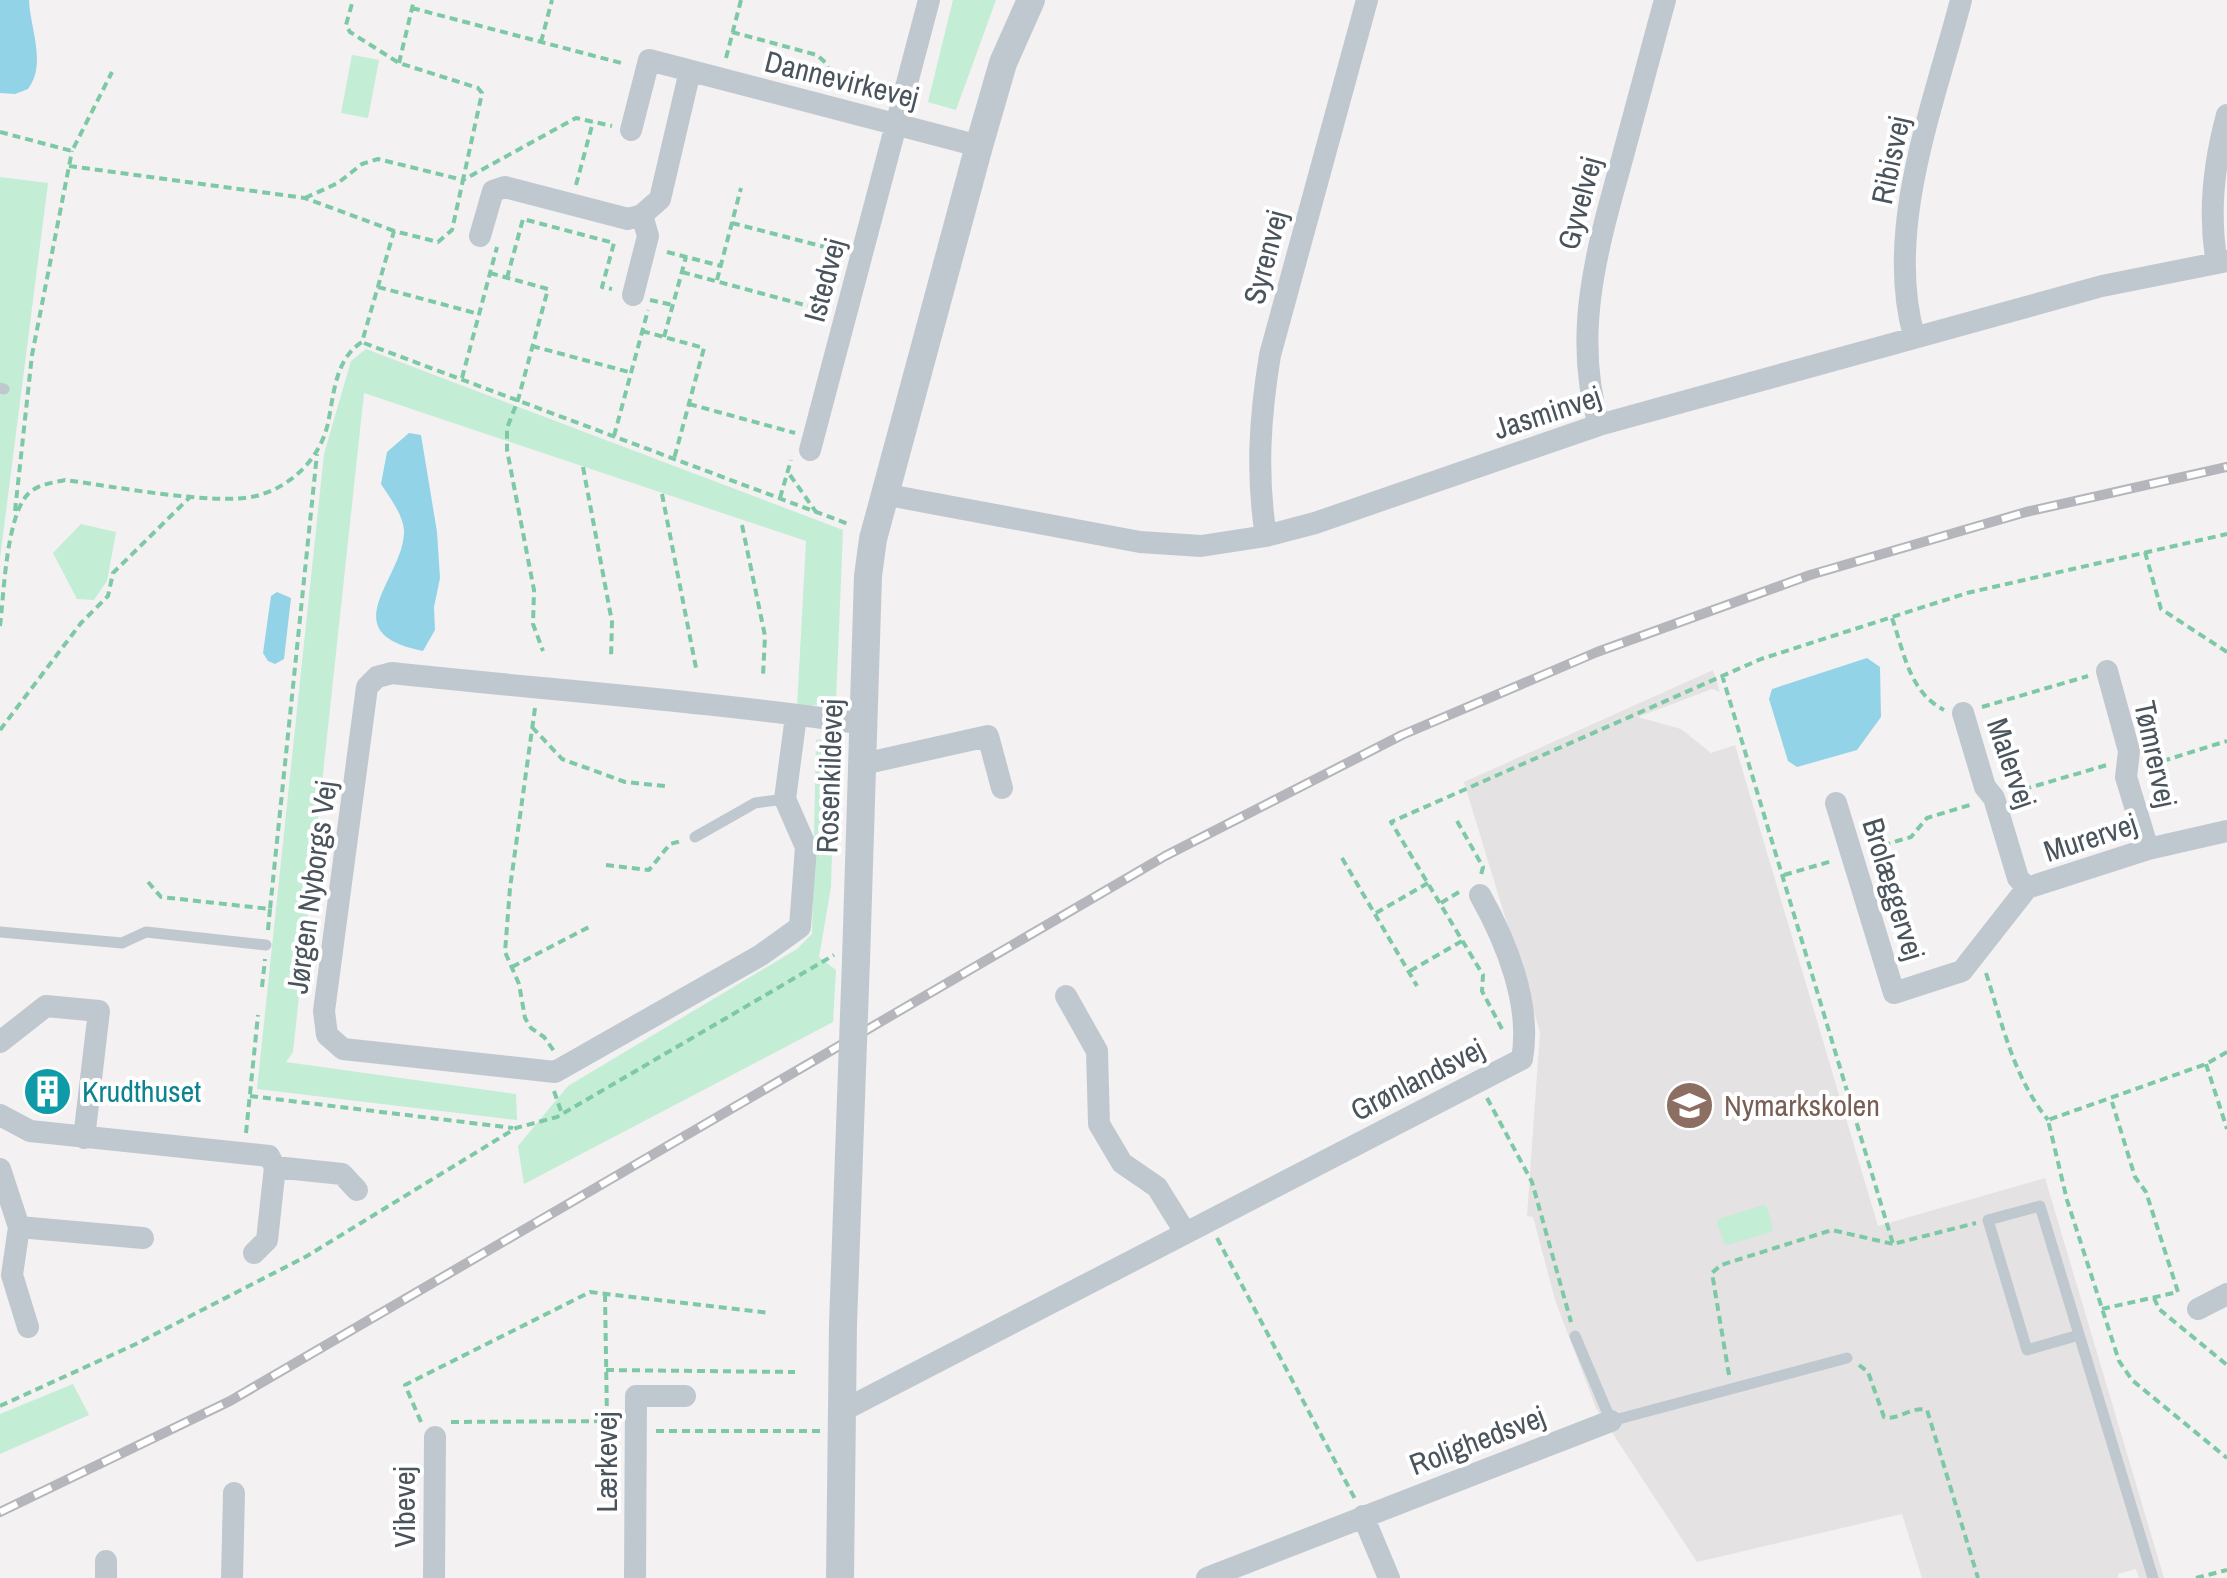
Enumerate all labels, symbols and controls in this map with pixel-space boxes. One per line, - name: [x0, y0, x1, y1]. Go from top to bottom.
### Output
- street label: Dannevirkevej: [761, 41, 923, 117]
- street label: Ribisvej: [1861, 112, 1919, 208]
- street label: Gyvelvej: [1547, 152, 1611, 254]
- street label: Syrenvej: [1233, 206, 1297, 308]
- street label: Istedvej: [794, 234, 854, 326]
- street label: Jasminvej: [1488, 376, 1606, 448]
- street label: Tømrervej: [2125, 697, 2187, 811]
- street label: Rosenkildevej: [806, 698, 852, 854]
- street label: Malervej: [1978, 713, 2046, 813]
- street label: Jørgen Nyborgs Vej: [276, 778, 346, 996]
- street label: Murervej: [2038, 803, 2142, 871]
- street label: Brolæggervej: [1853, 813, 1935, 965]
- street label: Grønlandsvej: [1343, 1028, 1491, 1130]
- building icon: Krudthuset: [21, 1065, 73, 1117]
- place label: Krudthuset: [82, 1071, 201, 1111]
- school or university icon: Nymarkskolen: [1663, 1079, 1715, 1131]
- place label: Nymarkskolen: [1724, 1085, 1880, 1125]
- street label: Rolighedsvej: [1403, 1396, 1551, 1484]
- street label: Lærkevej: [586, 1411, 626, 1513]
- street label: Vibevej: [384, 1466, 424, 1548]

